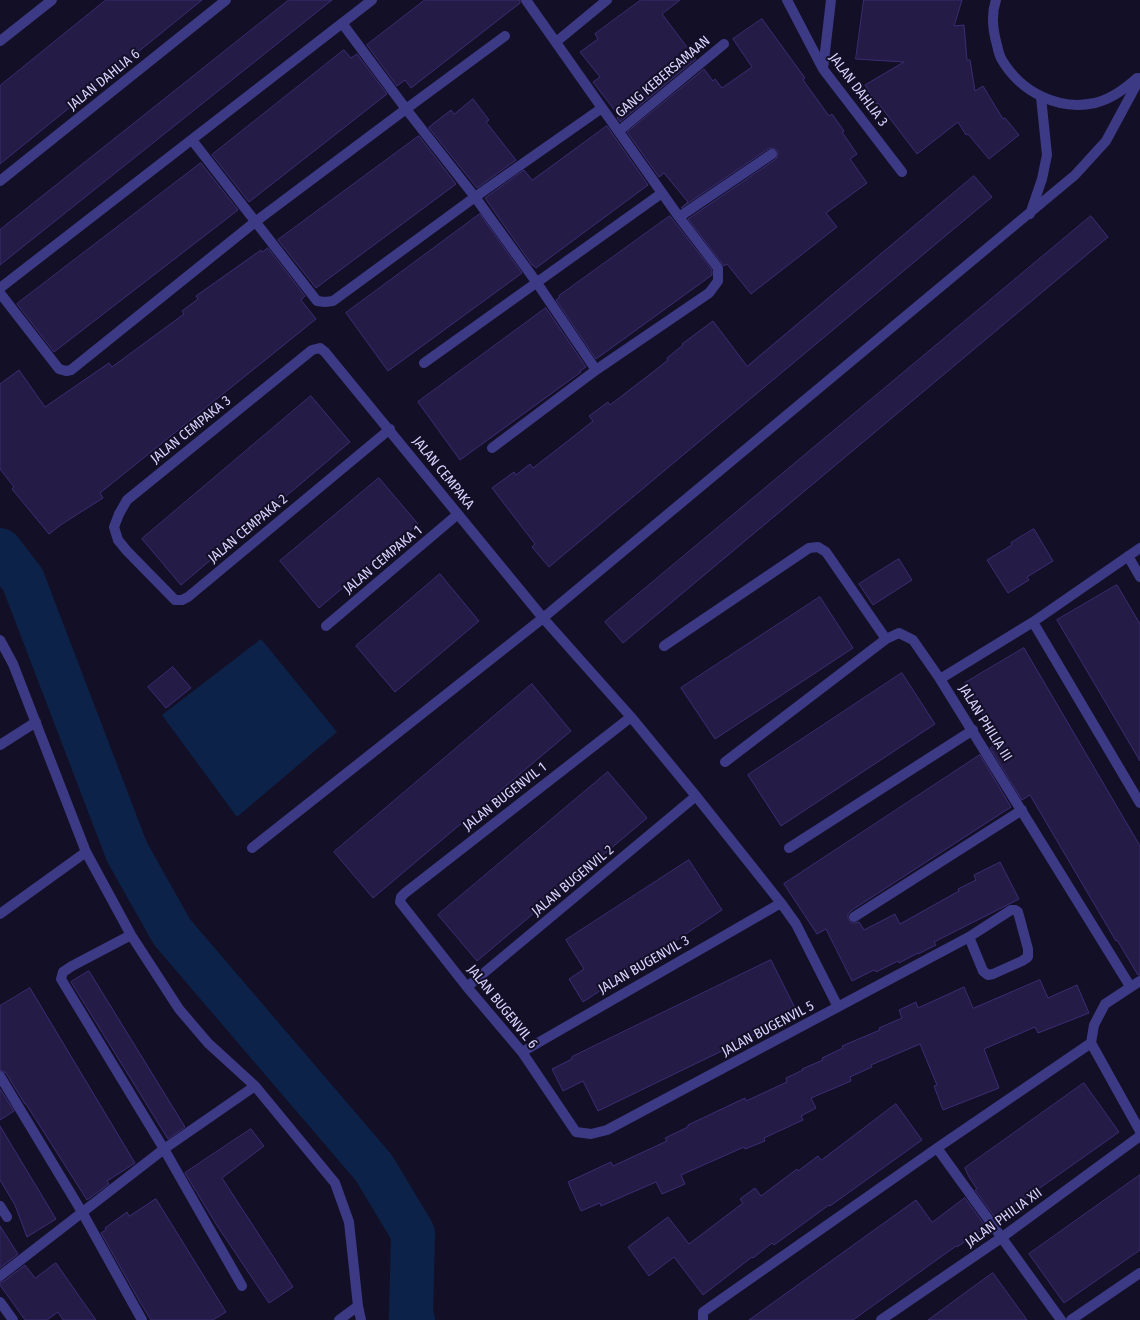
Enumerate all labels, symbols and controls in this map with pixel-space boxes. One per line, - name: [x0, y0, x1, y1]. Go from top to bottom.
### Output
- street label: GANG KEBERSAMAAN: [612, 33, 714, 121]
- street label: JALAN DAHLIA 6: [65, 46, 143, 114]
- street label: JALAN DAHLIA 3: [825, 50, 891, 130]
- street label: JALAN CEMPAKA 3: [147, 393, 235, 467]
- street label: JALAN CEMPAKA: [409, 433, 477, 513]
- street label: JALAN CEMPAKA 2: [205, 491, 291, 567]
- street label: JALAN CEMPAKA 1: [340, 522, 426, 598]
- street label: JALAN PHILIA III: [955, 681, 1015, 765]
- street label: JALAN BUGENVIL 1: [460, 759, 550, 835]
- street label: JALAN BUGENVIL 2: [529, 842, 617, 920]
- street label: JALAN BUGENVIL 3: [596, 932, 692, 998]
- street label: JALAN BUGENVIL 6: [463, 962, 541, 1052]
- street label: JALAN BUGENVIL 5: [719, 998, 817, 1060]
- street label: JALAN PHILIA XII: [962, 1185, 1046, 1251]

